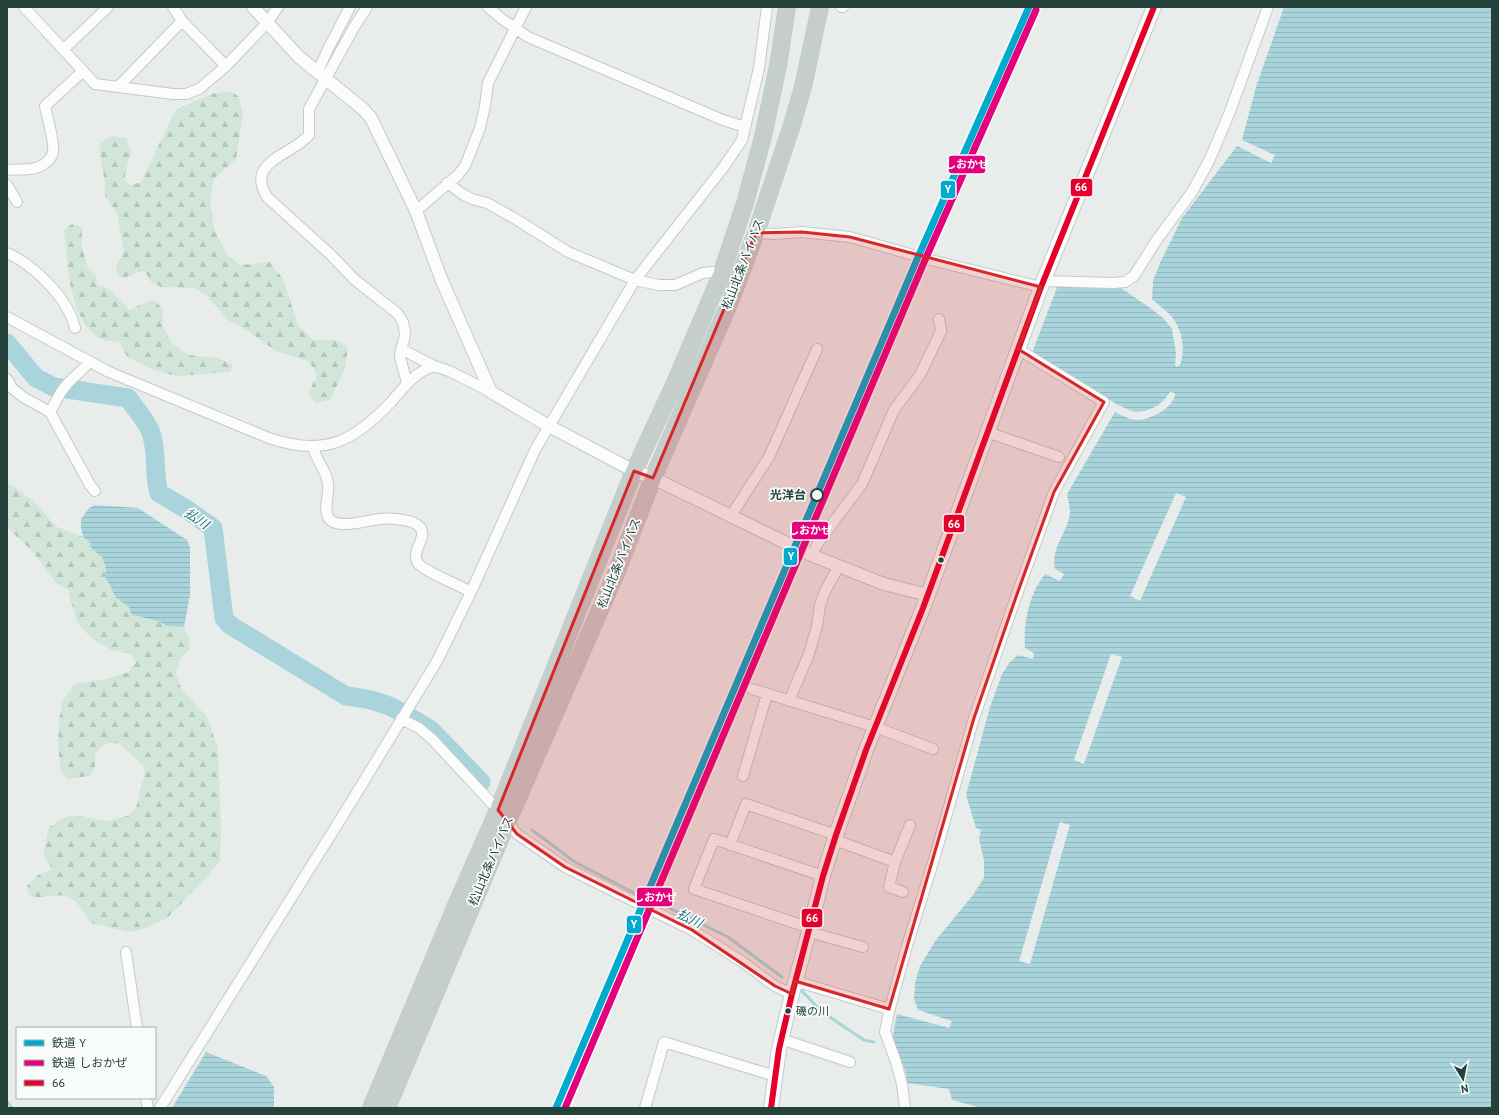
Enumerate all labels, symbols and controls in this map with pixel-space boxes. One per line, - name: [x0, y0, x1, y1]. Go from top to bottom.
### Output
- line badge: しおかぜ: [948, 155, 986, 174]
- text: しおかぜ: [945, 157, 989, 171]
- line badge: 66: [1070, 178, 1093, 197]
- line badge: Y: [940, 180, 956, 199]
- text: 66: [1075, 180, 1087, 194]
- text: Y: [944, 182, 952, 196]
- street label: 松山北条バイパス: [718, 216, 767, 311]
- place label: 光洋台: [770, 487, 806, 502]
- marker: 光洋台: [810, 488, 824, 502]
- water label: 払川: [181, 504, 214, 534]
- line badge: 66: [943, 514, 965, 533]
- street label: 松山北条バイパス: [594, 516, 643, 610]
- text: 66: [948, 517, 960, 531]
- line badge: しおかぜ: [791, 521, 829, 540]
- text: しおかぜ: [788, 523, 832, 537]
- line badge: Y: [783, 547, 798, 566]
- text: Y: [787, 549, 795, 563]
- unlabelled marker: [936, 555, 946, 565]
- street label: 松山北条バイパス: [465, 814, 516, 908]
- line badge: しおかぜ: [636, 887, 673, 907]
- text: しおかぜ: [633, 890, 677, 904]
- water label: 払川: [674, 905, 707, 933]
- line badge: 66: [801, 908, 823, 928]
- text: 66: [806, 911, 818, 925]
- line badge: Y: [626, 915, 642, 934]
- text: Y: [630, 917, 638, 931]
- place label: 磯の川: [796, 1004, 829, 1018]
- marker: 磯の川: [783, 1006, 793, 1016]
- legend: [16, 1027, 156, 1099]
- text: 鉄道 Y: [52, 1035, 86, 1050]
- text: 鉄道 しおかぜ: [52, 1055, 127, 1070]
- north arrow: [1443, 1059, 1483, 1099]
- text: 66: [52, 1075, 65, 1090]
- text: N: [1460, 1081, 1470, 1096]

